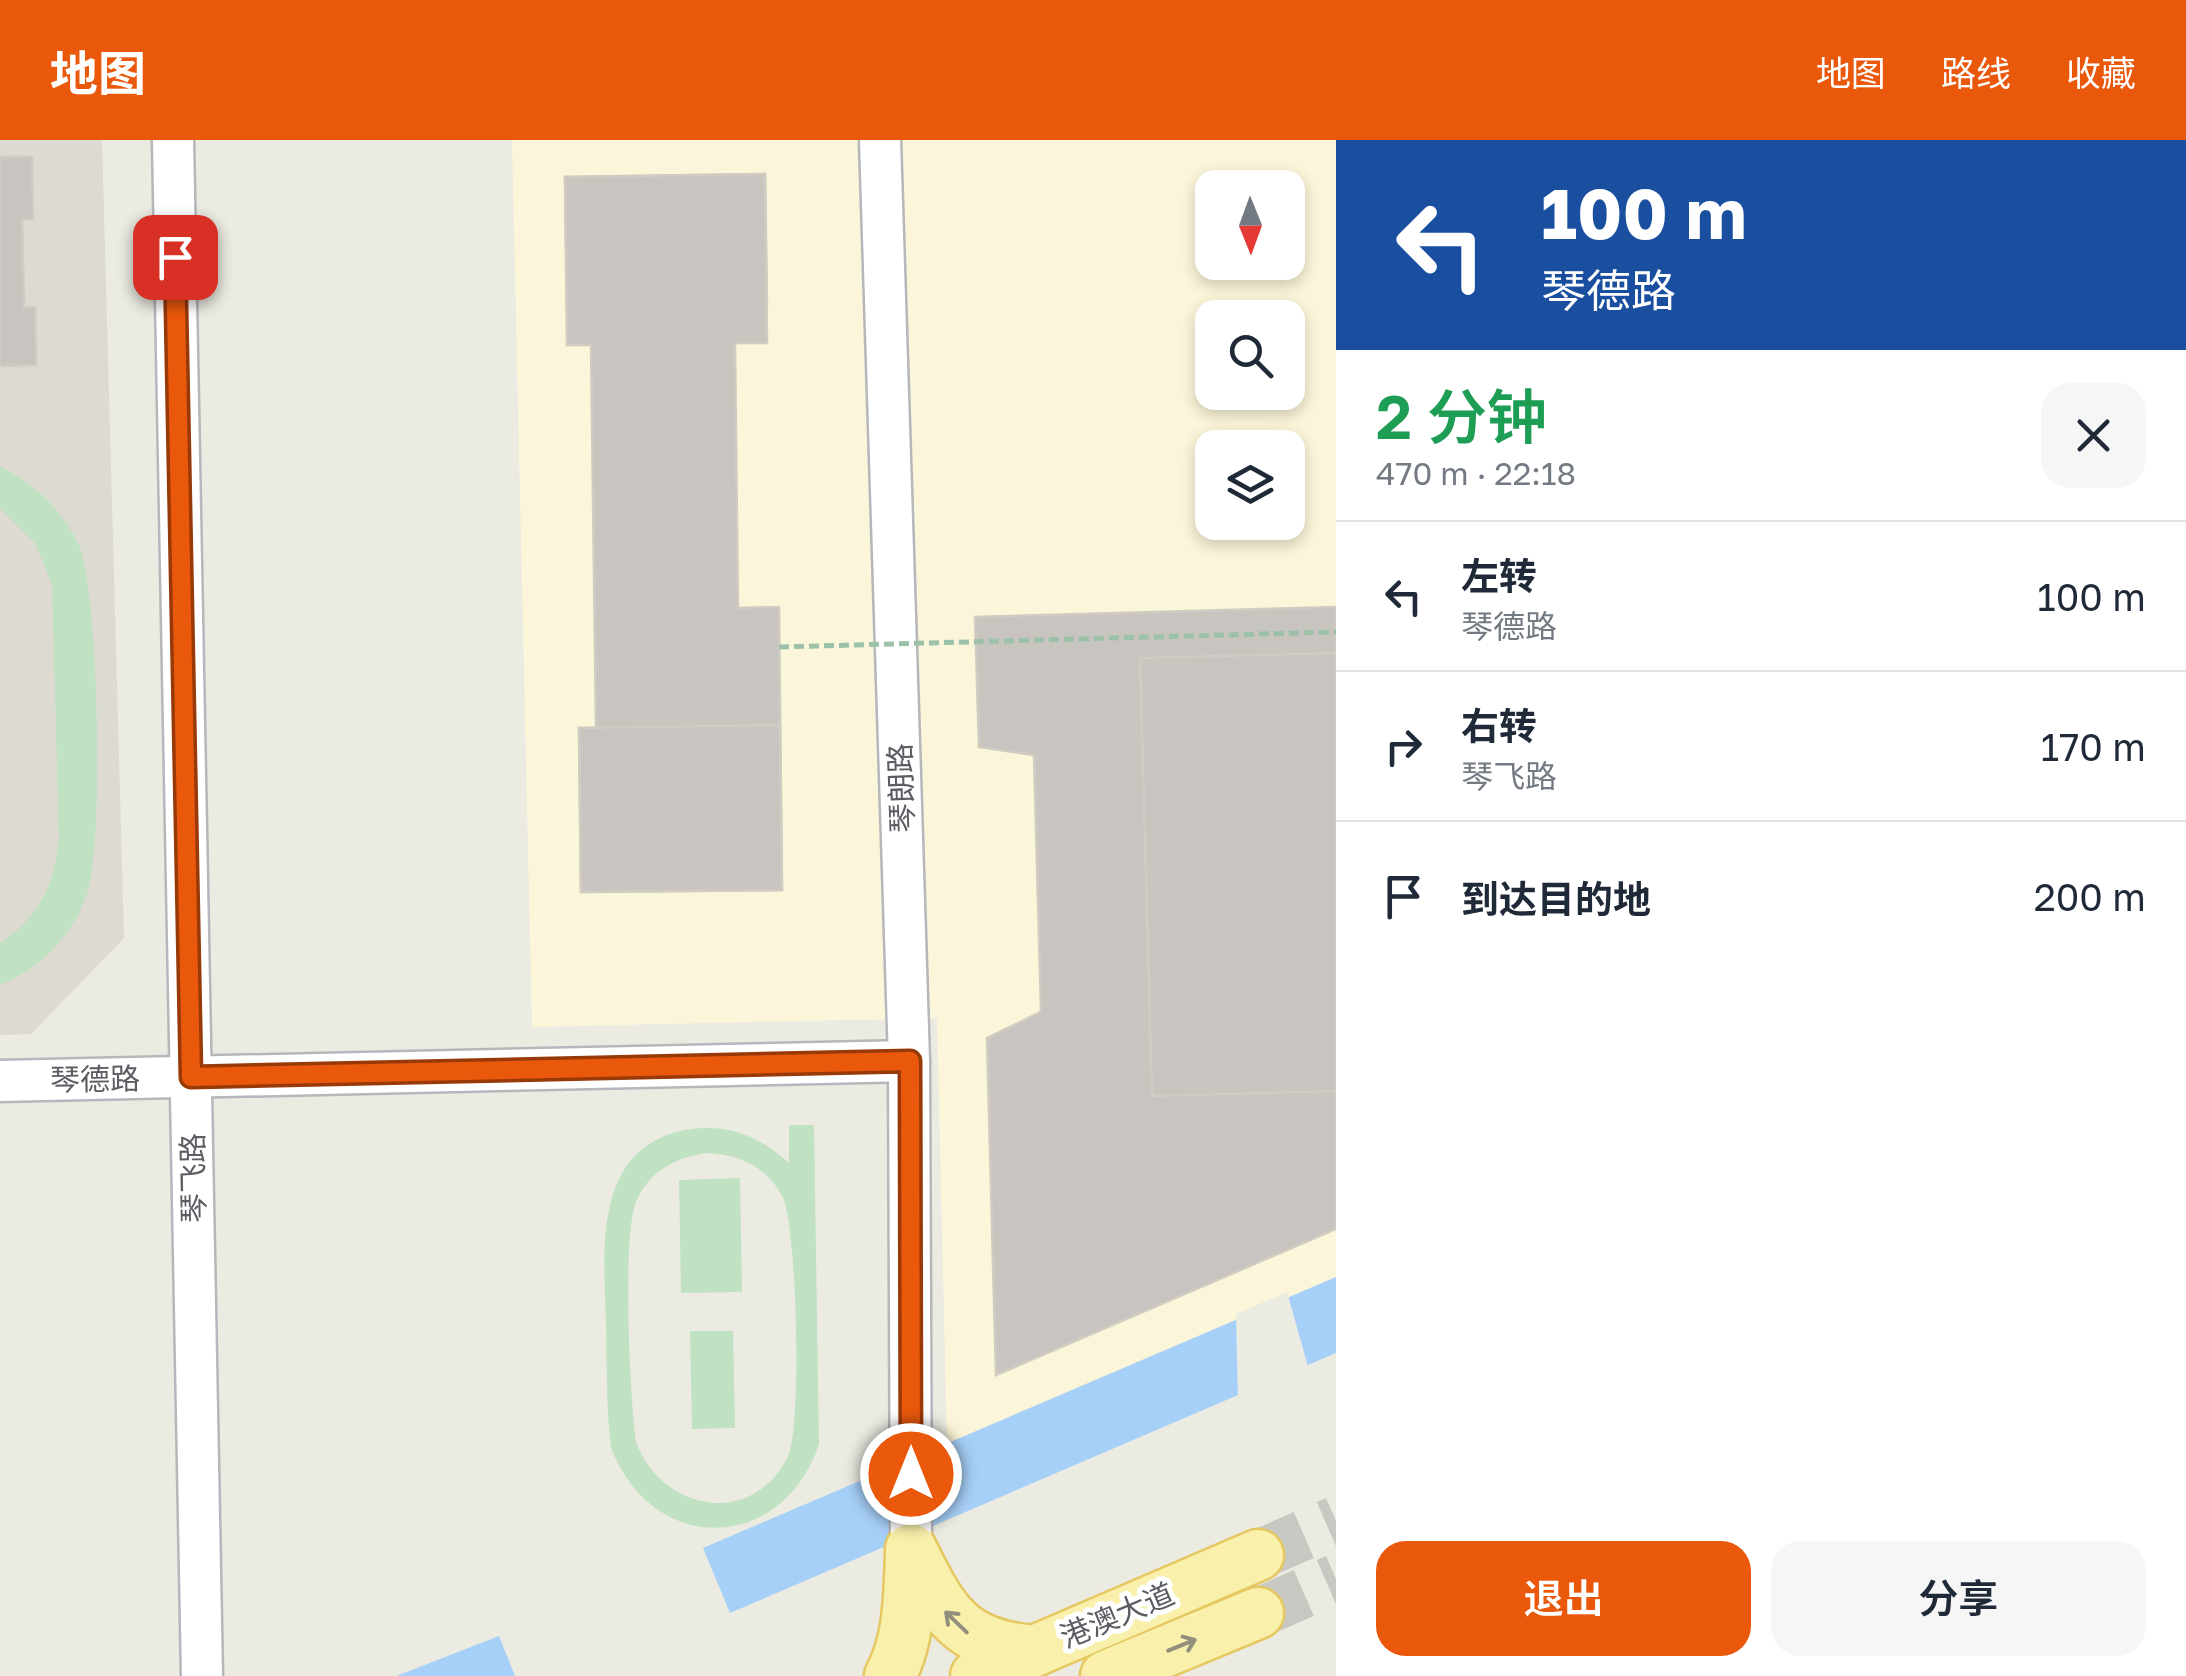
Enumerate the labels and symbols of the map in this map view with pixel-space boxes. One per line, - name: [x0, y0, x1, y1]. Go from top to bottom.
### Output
- north arrow: [1195, 170, 1305, 280]
- pin: [133, 215, 218, 300]
- street label: 琴朗路: [881, 742, 921, 834]
- street label: 琴德路: [50, 1060, 140, 1098]
- street label: 琴飞路: [174, 1133, 212, 1223]
- position arrow: [859, 1422, 963, 1526]
- street label: 港澳大道: [1055, 1575, 1179, 1655]
- one-way arrow: [944, 1610, 968, 1634]
- one-way arrow: [1166, 1634, 1197, 1652]

